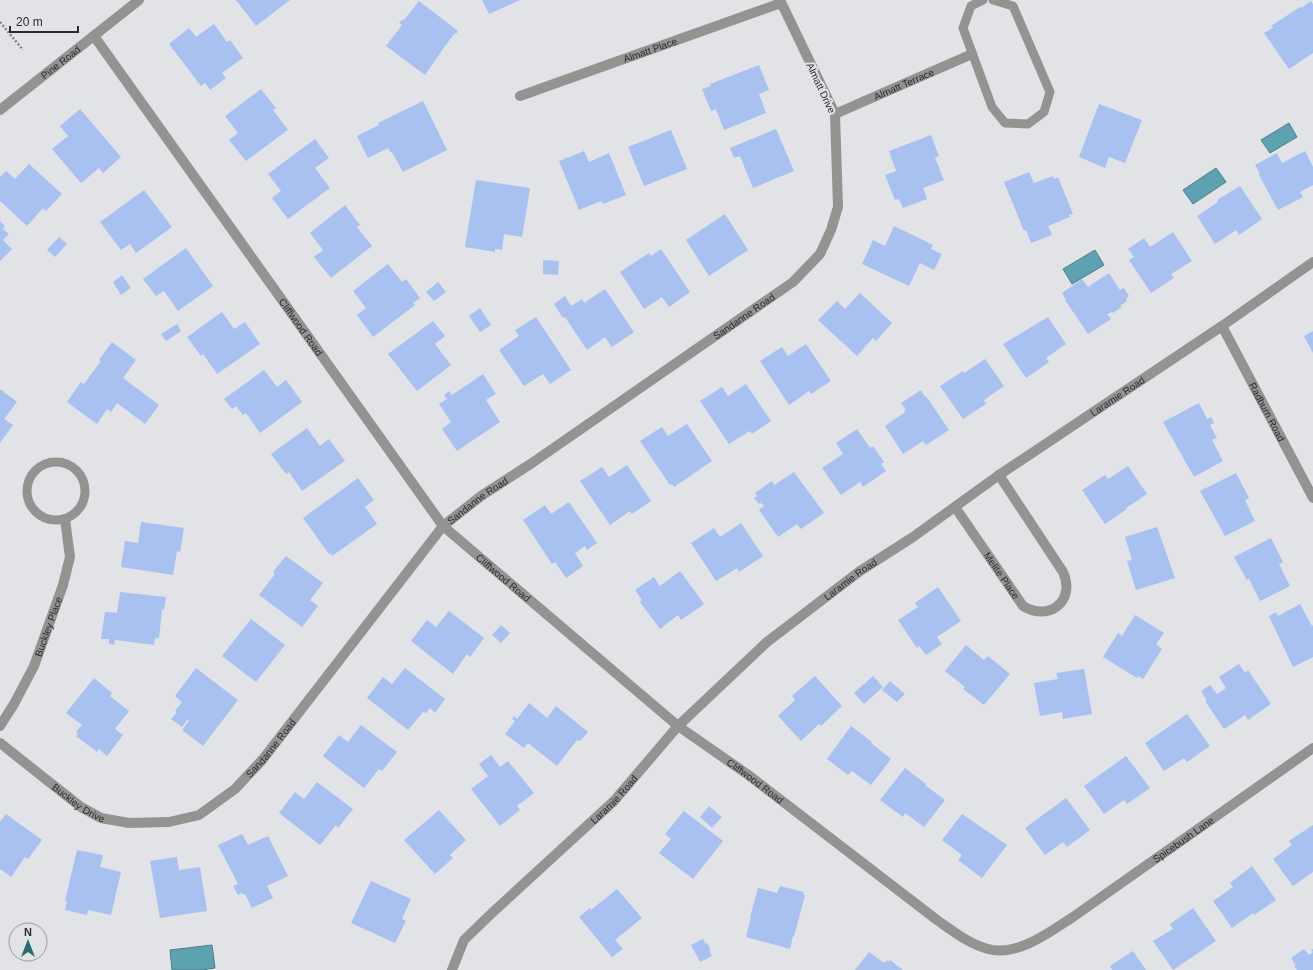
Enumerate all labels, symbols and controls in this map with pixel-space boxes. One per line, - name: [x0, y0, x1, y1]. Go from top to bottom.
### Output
- scale bar: [10, 8, 78, 34]
- text: 20 m: [16, 15, 43, 29]
- street label: Almatt Place: [622, 35, 679, 64]
- street label: Pine Road: [39, 43, 82, 81]
- street label: Almatt Drive: [805, 61, 838, 115]
- street label: Almatt Terrace: [872, 66, 936, 102]
- street label: Sandanne Road: [711, 291, 777, 341]
- street label: Cliffwood Road: [277, 296, 325, 358]
- street label: Laramie Road: [1088, 374, 1146, 418]
- street label: Radburn Road: [1247, 380, 1287, 443]
- street label: Sandanne Road: [445, 475, 510, 526]
- street label: Melite Place: [982, 550, 1022, 601]
- street label: Cliffwood Road: [474, 551, 533, 604]
- street label: Laramie Road: [821, 556, 879, 602]
- street label: Buckley Place: [32, 595, 64, 658]
- street label: Sandanne Road: [243, 717, 298, 780]
- street label: Cliffwood Road: [725, 756, 786, 806]
- street label: Laramie Road: [588, 773, 639, 826]
- street label: Buckley Drive: [50, 781, 106, 824]
- street label: Spicebush Lane: [1151, 814, 1216, 865]
- north arrow: [8, 922, 48, 962]
- text: N: [24, 926, 32, 938]

